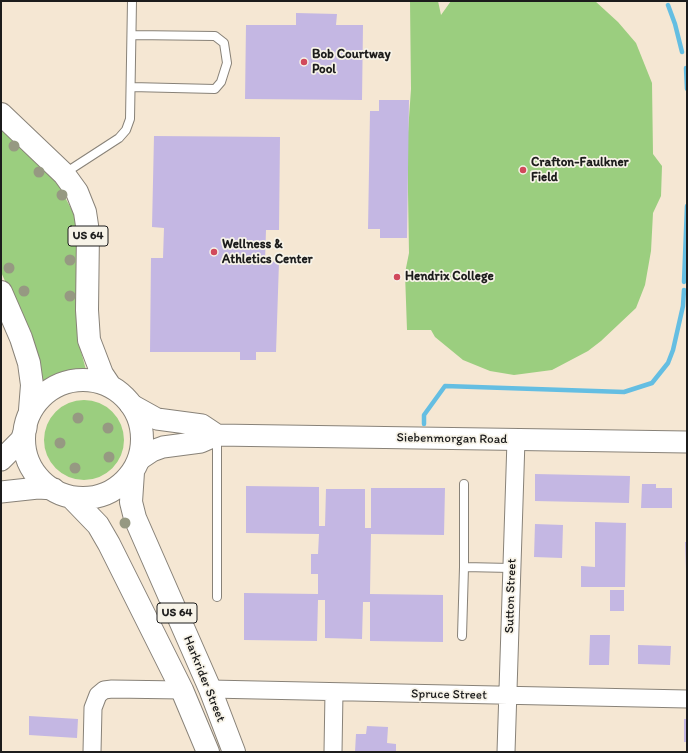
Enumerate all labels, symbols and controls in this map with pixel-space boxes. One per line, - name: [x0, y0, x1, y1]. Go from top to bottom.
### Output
- place label: Bob Courtway Pool: [312, 47, 391, 78]
- marker: Bob Courtway Pool: [299, 57, 309, 67]
- place label: Crafton-Faulkner Field: [531, 155, 629, 186]
- marker: Crafton-Faulkner Field: [518, 165, 528, 175]
- road number: US 64: [68, 226, 108, 246]
- place label: Wellness & Athletics Center: [222, 237, 313, 268]
- marker: Wellness & Athletics Center: [209, 247, 219, 257]
- place label: Hendrix College: [405, 269, 494, 285]
- marker: Hendrix College: [392, 272, 402, 282]
- street label: Siebenmorgan Road: [396, 430, 508, 448]
- street label: Sutton Street: [502, 558, 520, 634]
- road number: US 64: [157, 603, 197, 623]
- street label: Harkrider Street: [180, 634, 228, 724]
- street label: Spruce Street: [411, 687, 487, 703]

